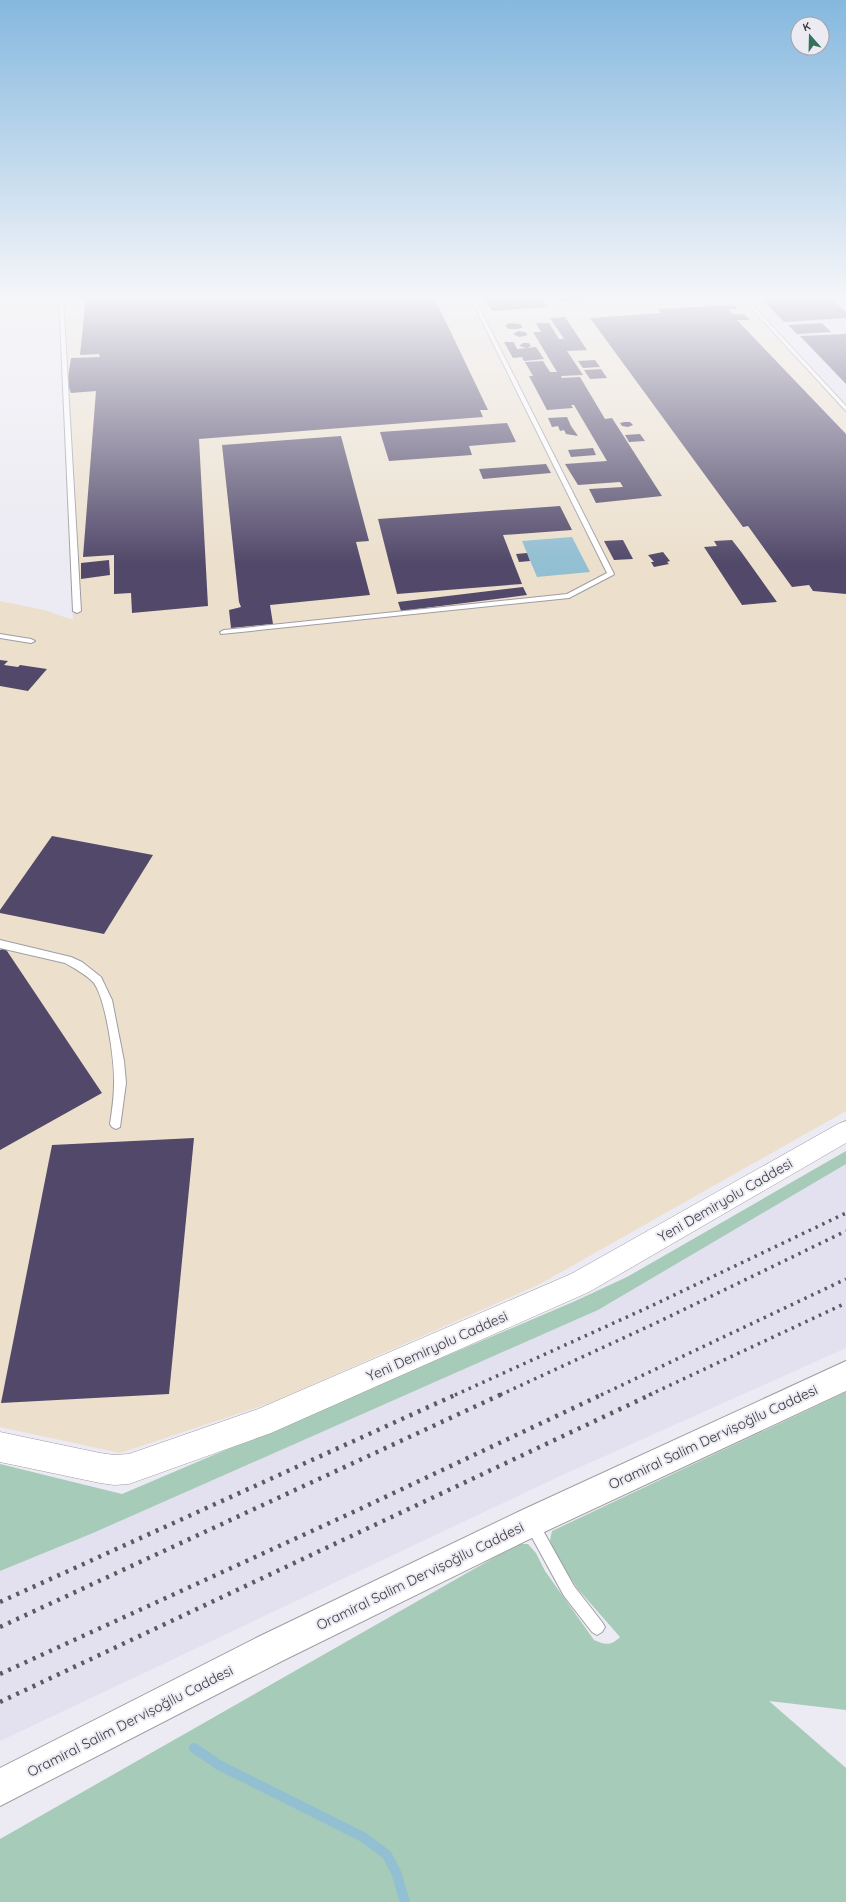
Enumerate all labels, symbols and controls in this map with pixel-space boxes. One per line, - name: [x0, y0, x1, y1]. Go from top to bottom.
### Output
- north arrow: [790, 16, 830, 56]
- text: K: [801, 19, 812, 34]
- street label: Yeni Demiryolu Caddesi: [654, 1154, 796, 1246]
- street label: Yeni Demiryolu Caddesi: [364, 1307, 510, 1385]
- street label: Oramiral Salim Dervişoğllu Caddesi: [606, 1381, 820, 1493]
- street label: Oramiral Salim Dervişoğllu Caddesi: [313, 1518, 527, 1634]
- street label: Oramiral Salim Dervişoğllu Caddesi: [24, 1661, 236, 1781]

